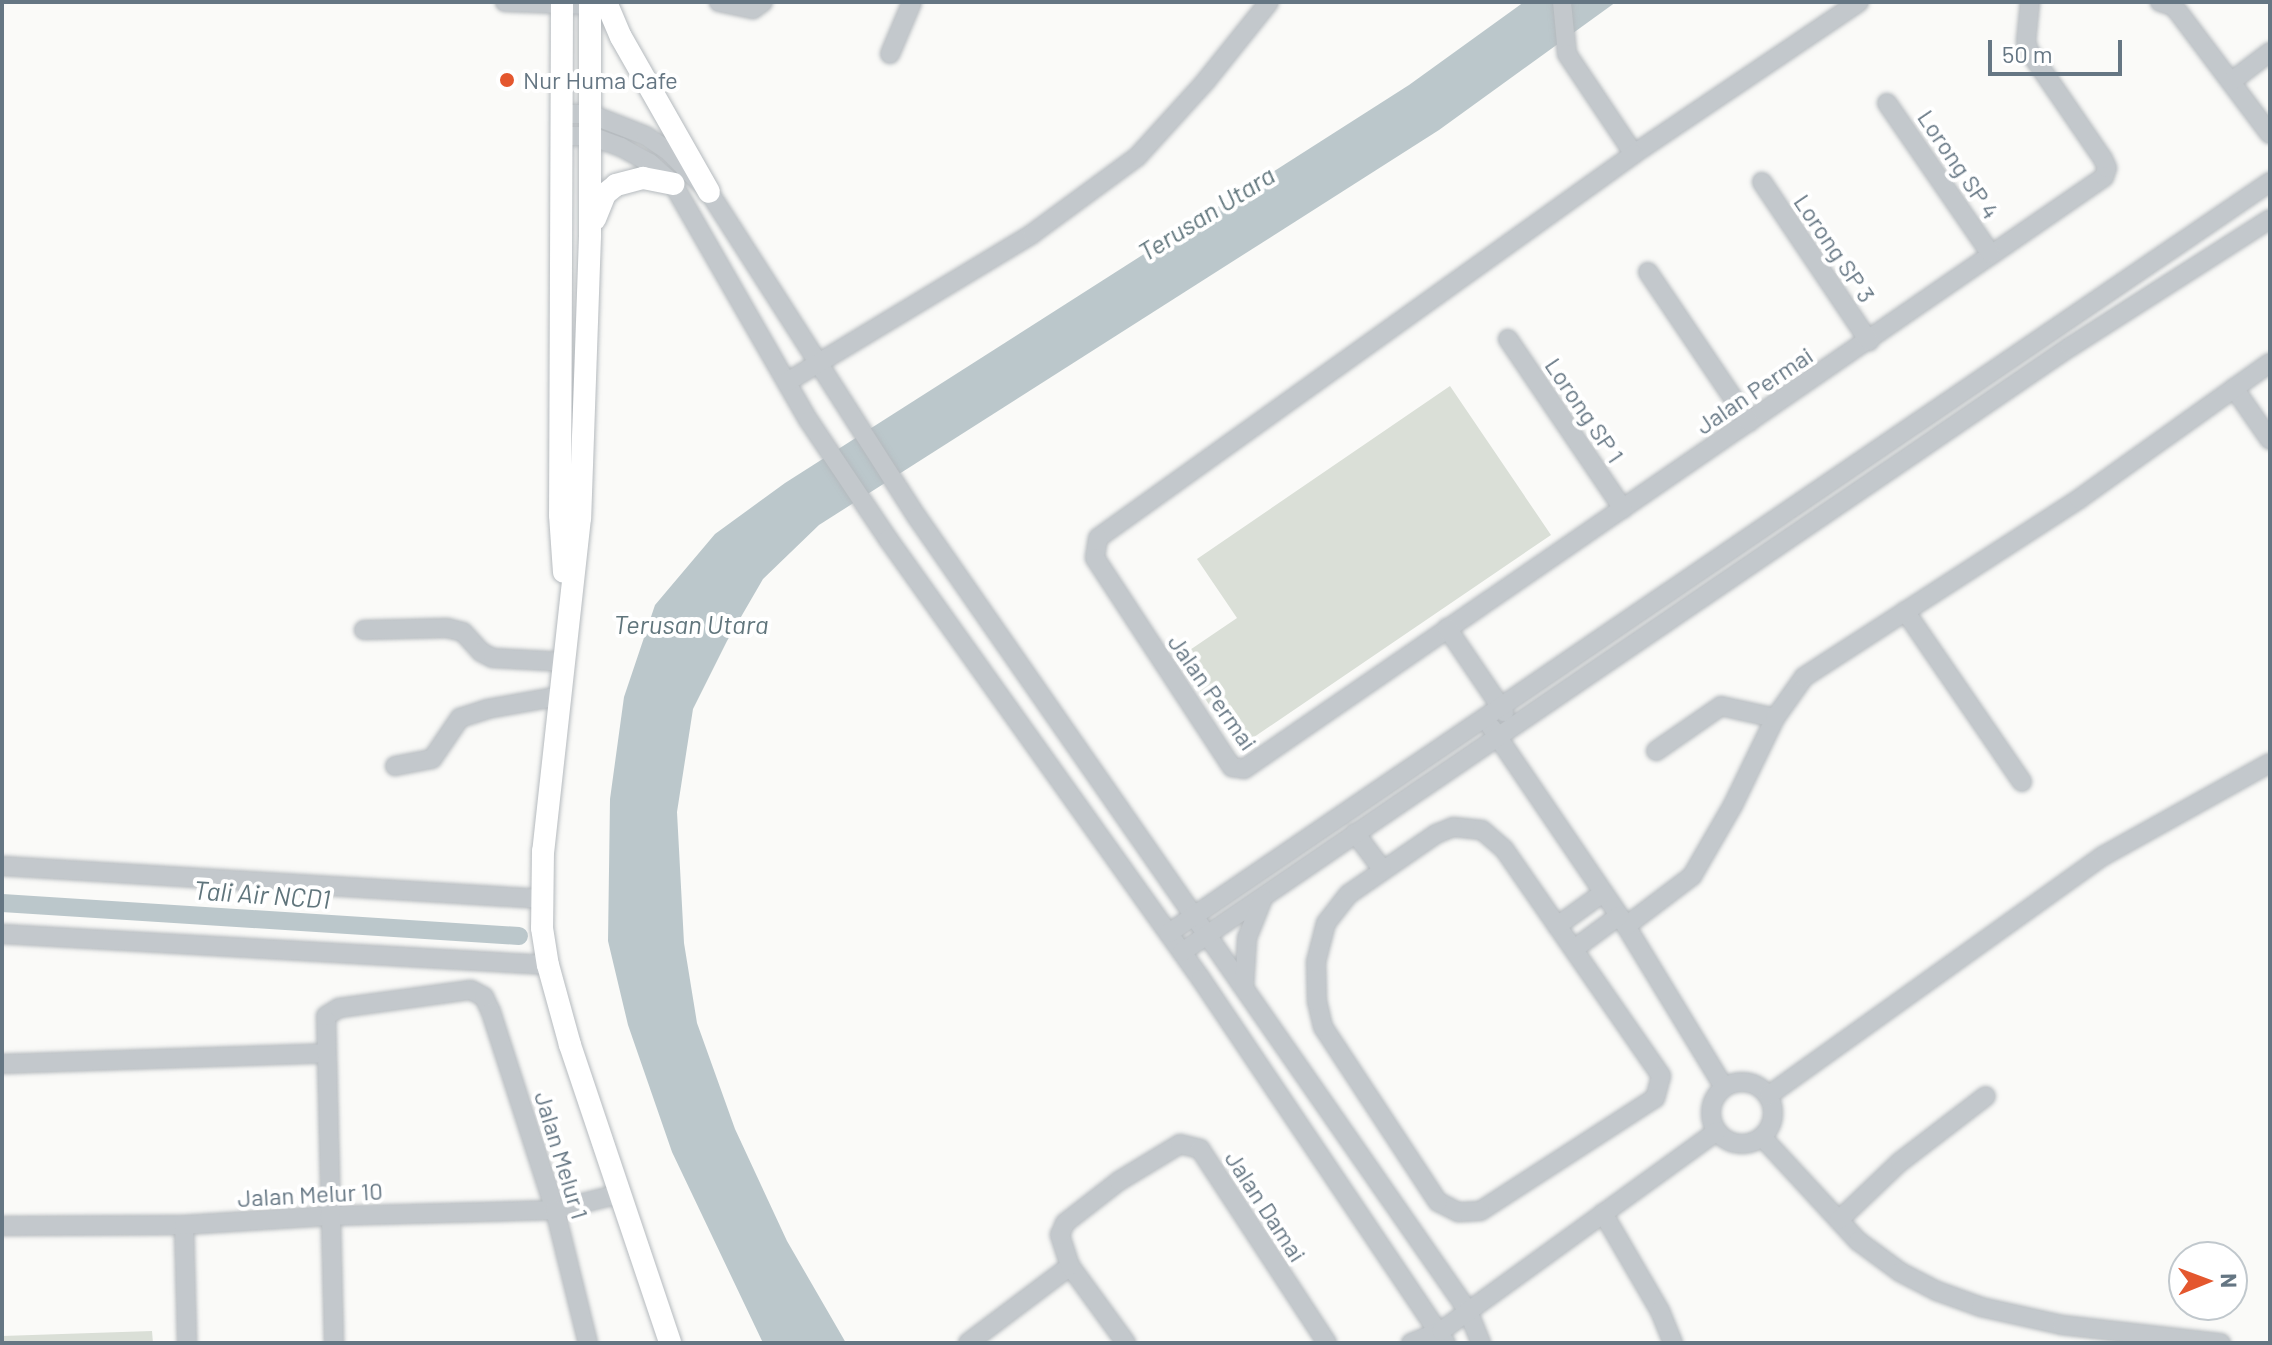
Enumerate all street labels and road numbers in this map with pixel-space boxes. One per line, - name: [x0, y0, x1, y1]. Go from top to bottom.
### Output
- street label: Lorong SP 4: [1912, 104, 2006, 224]
- street label: Lorong SP 3: [1788, 188, 1882, 308]
- street label: Jalan Permai: [1690, 340, 1818, 440]
- street label: Lorong SP 1: [1539, 352, 1631, 468]
- street label: Jalan Permai: [1162, 628, 1264, 756]
- street label: Jalan Melur 1: [529, 1088, 595, 1222]
- street label: Jalan Damai: [1219, 1145, 1313, 1267]
- street label: Jalan Melur 10: [237, 1176, 383, 1212]

